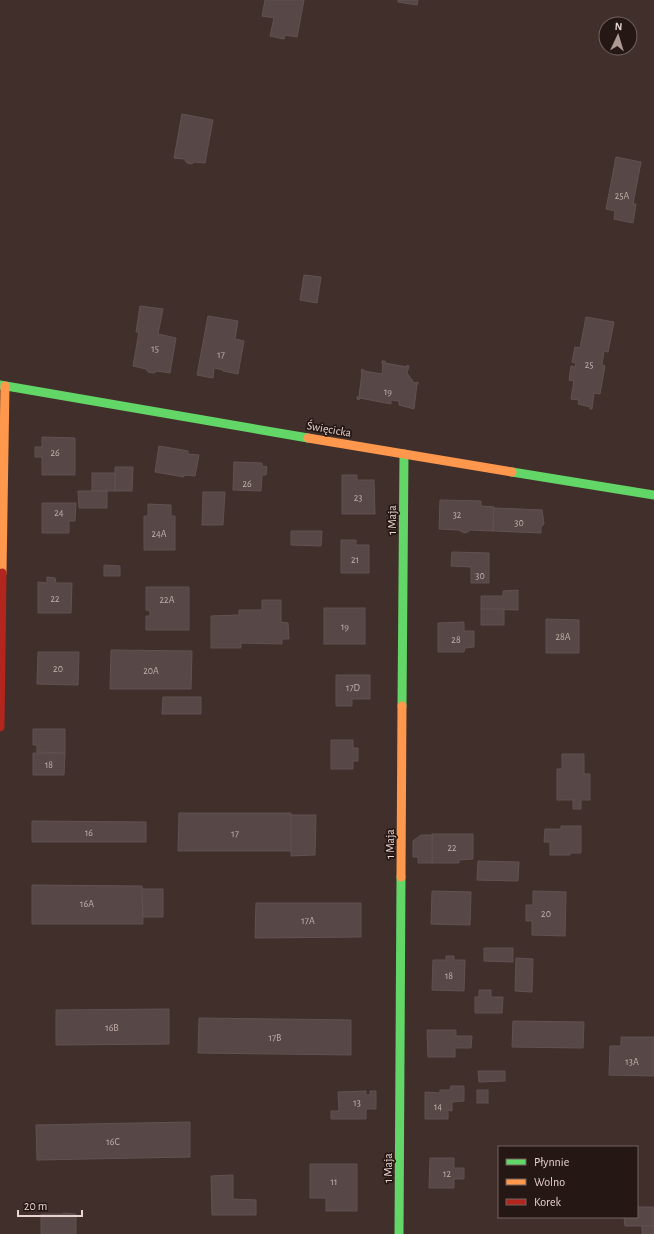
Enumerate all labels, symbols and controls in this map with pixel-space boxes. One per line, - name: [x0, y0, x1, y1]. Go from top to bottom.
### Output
- north arrow: [598, 16, 638, 56]
- text: N: [614, 21, 623, 32]
- house number: 25A: [615, 191, 629, 201]
- house number: 15: [151, 344, 159, 354]
- house number: 17: [217, 350, 225, 360]
- house number: 25: [585, 360, 593, 370]
- house number: 19: [384, 387, 392, 397]
- street label: Święcicka: [306, 417, 353, 439]
- house number: 26: [50, 448, 60, 458]
- house number: 26: [242, 479, 252, 489]
- house number: 23: [354, 493, 362, 503]
- street label: 1 Maja: [386, 505, 399, 535]
- house number: 24: [54, 508, 64, 518]
- house number: 32: [453, 510, 462, 520]
- house number: 30: [514, 518, 524, 528]
- house number: 24A: [151, 529, 167, 539]
- house number: 21: [351, 555, 359, 565]
- house number: 30: [475, 571, 485, 581]
- house number: 22: [50, 594, 60, 604]
- house number: 22A: [160, 595, 175, 605]
- house number: 19: [341, 622, 349, 632]
- house number: 28A: [555, 632, 571, 642]
- house number: 28: [451, 635, 461, 645]
- house number: 20: [53, 664, 63, 674]
- house number: 20A: [143, 666, 159, 676]
- house number: 17D: [346, 683, 361, 693]
- house number: 18: [45, 760, 53, 770]
- house number: 16: [85, 828, 93, 838]
- house number: 17: [231, 829, 239, 839]
- street label: 1 Maja: [384, 829, 397, 859]
- house number: 22: [447, 843, 457, 853]
- house number: 16A: [80, 899, 94, 909]
- house number: 20: [541, 909, 551, 919]
- house number: 17A: [301, 916, 315, 926]
- house number: 18: [445, 971, 453, 981]
- house number: 16B: [105, 1023, 119, 1033]
- house number: 17B: [269, 1033, 281, 1043]
- house number: 13A: [625, 1057, 639, 1067]
- house number: 13: [353, 1098, 361, 1108]
- house number: 14: [434, 1102, 442, 1112]
- house number: 16C: [106, 1137, 120, 1147]
- legend: [498, 1146, 638, 1218]
- street label: 1 Maja: [382, 1153, 395, 1183]
- text: Płynnie: [534, 1156, 569, 1169]
- house number: 12: [443, 1169, 451, 1179]
- text: Wolno: [534, 1176, 565, 1188]
- house number: 11: [331, 1177, 337, 1187]
- scale bar: [18, 1192, 82, 1218]
- text: Korek: [534, 1196, 561, 1208]
- text: 20 m: [24, 1200, 47, 1212]

